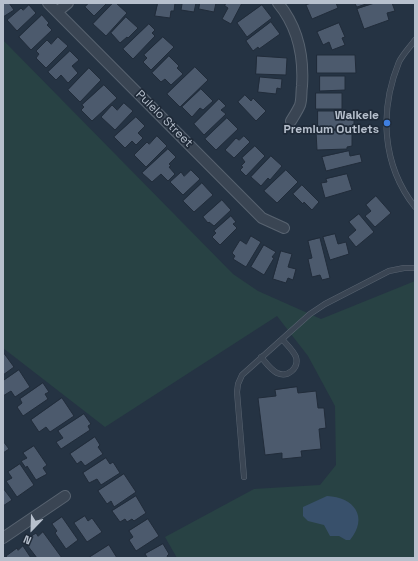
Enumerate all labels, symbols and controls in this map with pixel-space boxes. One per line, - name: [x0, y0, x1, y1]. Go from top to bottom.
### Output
- street label: Pulelo Street: [132, 87, 196, 151]
- place label: Waikele Premium Outlets: [284, 109, 379, 137]
- marker: Waikele Premium Outlets: [382, 118, 392, 128]
- north arrow: [12, 509, 52, 549]
- text: N: [21, 532, 33, 548]

